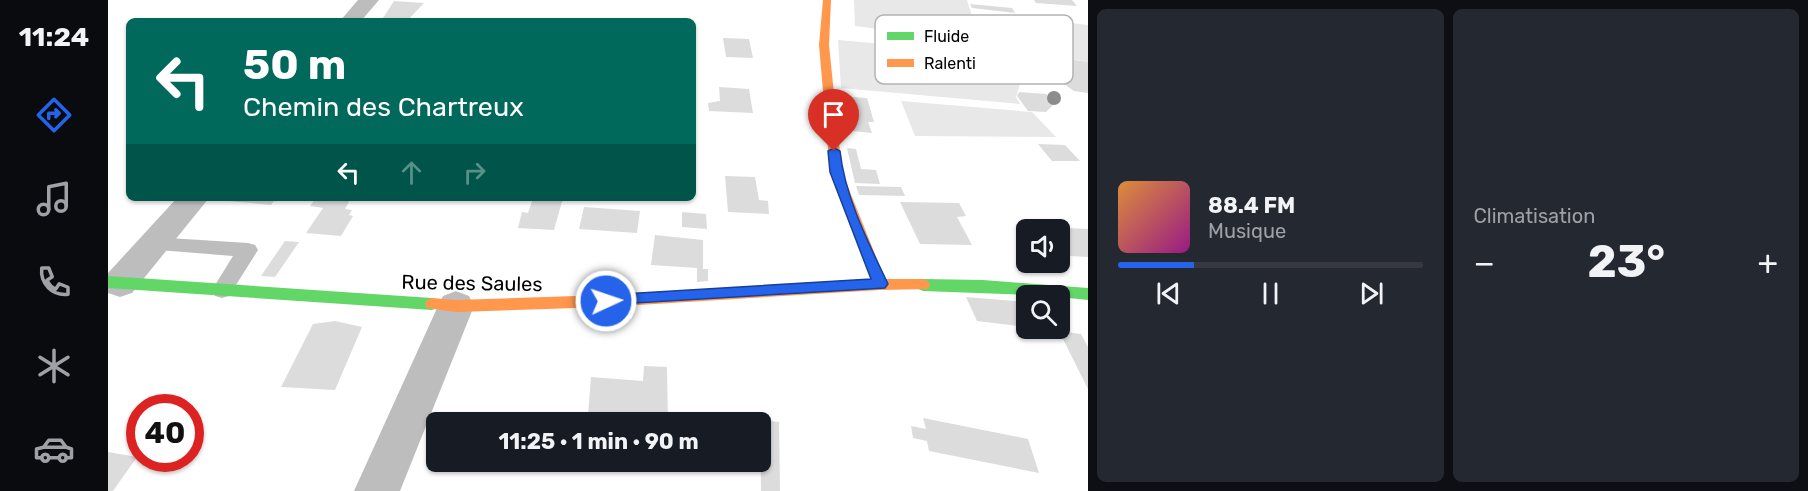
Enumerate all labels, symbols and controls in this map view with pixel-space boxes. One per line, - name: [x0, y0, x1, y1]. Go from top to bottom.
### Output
- legend: [875, 15, 1073, 84]
- text: 11:24: [19, 21, 89, 53]
- text: Fluide: [924, 27, 969, 46]
- text: 50 m: [243, 40, 346, 90]
- icon: left: [144, 42, 222, 120]
- text: Ralenti: [924, 54, 976, 73]
- pin: [808, 89, 859, 151]
- text: Chemin des Chartreux: [243, 91, 524, 123]
- icon: directions: [33, 94, 75, 136]
- icon: arrive: [817, 98, 850, 131]
- icon: left: [332, 156, 365, 189]
- icon: ahead: [395, 156, 428, 189]
- icon: right: [458, 156, 491, 189]
- icon: music: [33, 178, 75, 220]
- text: 88.4 FM: [1208, 192, 1295, 219]
- text: Climatisation: [1474, 204, 1595, 228]
- map controls: [1016, 219, 1070, 339]
- button: sound: [1016, 219, 1070, 273]
- text: Musique: [1208, 219, 1286, 243]
- text: 23°: [1587, 235, 1665, 288]
- text: −: [1474, 243, 1495, 282]
- text: +: [1757, 243, 1778, 282]
- icon: phone: [33, 261, 75, 303]
- position arrow: [574, 269, 638, 333]
- street label: Rue des Saules: [401, 270, 543, 296]
- icon: previous: [1152, 277, 1185, 310]
- icon: pause: [1254, 277, 1287, 310]
- icon: next: [1355, 277, 1388, 310]
- button: search: [1016, 285, 1070, 339]
- icon: climate: [33, 345, 75, 387]
- speed limit sign: 40: [126, 394, 204, 472]
- icon: car: [33, 428, 75, 470]
- text: 11:25 · 1 min · 90 m: [498, 428, 699, 455]

